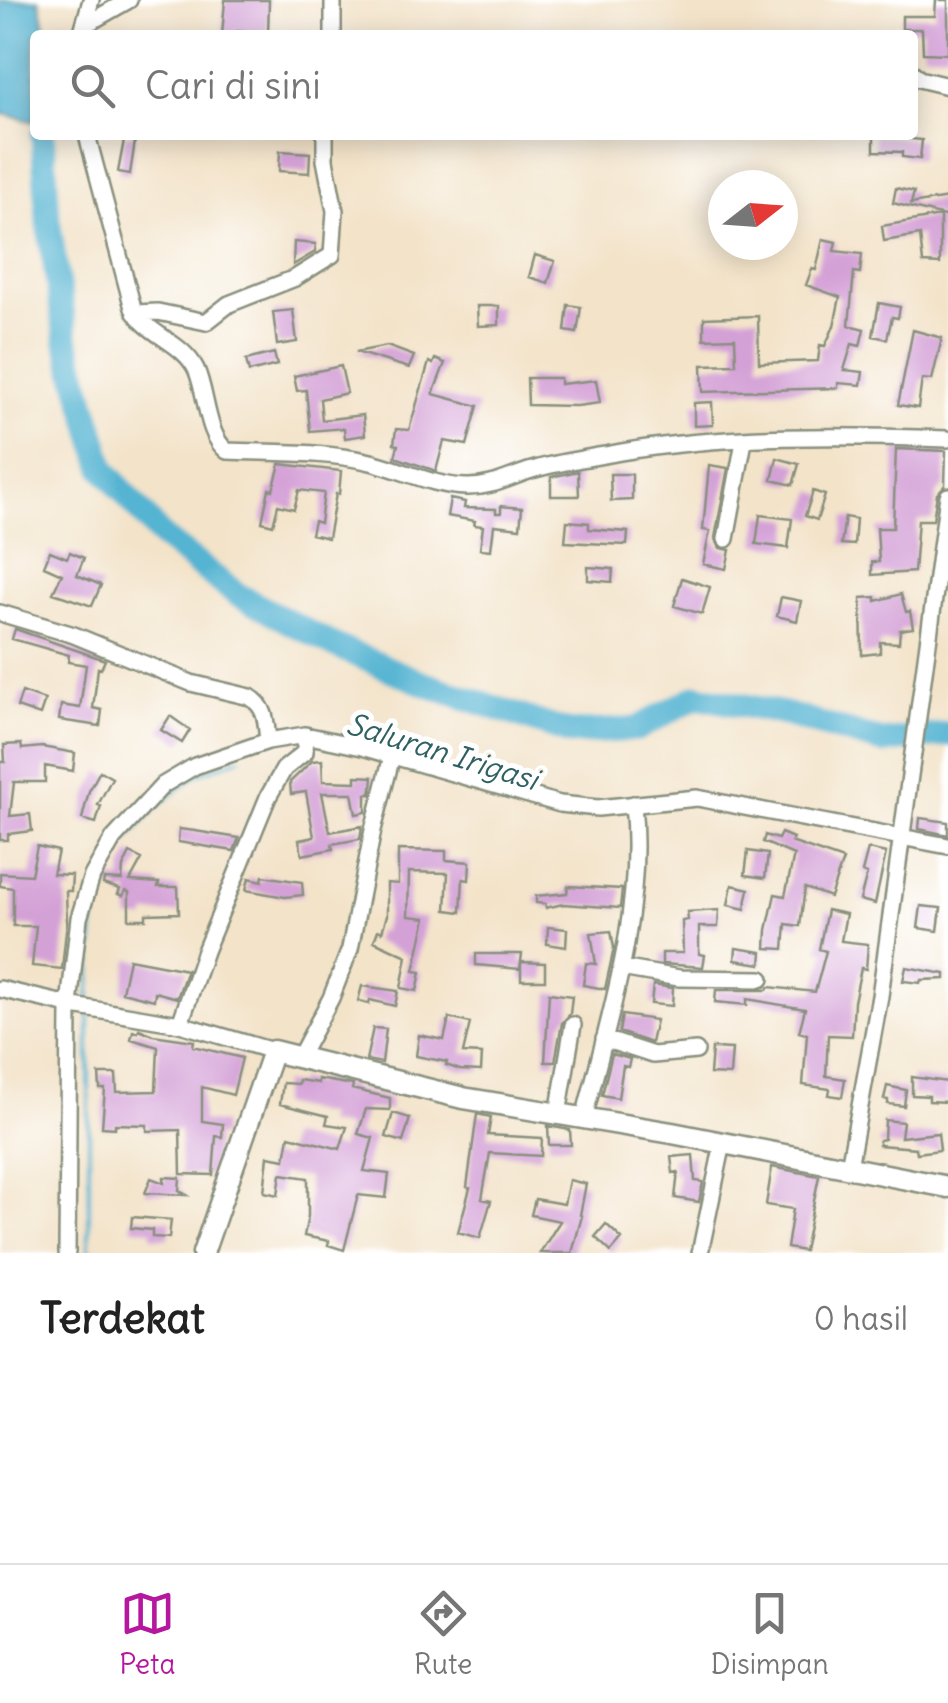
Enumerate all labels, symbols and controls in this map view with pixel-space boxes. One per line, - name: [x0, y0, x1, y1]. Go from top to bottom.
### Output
- search box: [30, 30, 918, 140]
- icon: search: [65, 58, 120, 113]
- text: Cari di sini: [145, 62, 321, 109]
- north arrow: [708, 170, 798, 260]
- water label: Saluran Irigasi: [342, 704, 545, 799]
- text: Terdekat: [40, 1292, 205, 1344]
- text: 0 hasil: [814, 1298, 908, 1339]
- tab: Peta: [119, 1586, 176, 1682]
- tab: Rute: [414, 1586, 472, 1682]
- tab: Disimpan: [711, 1586, 829, 1682]

